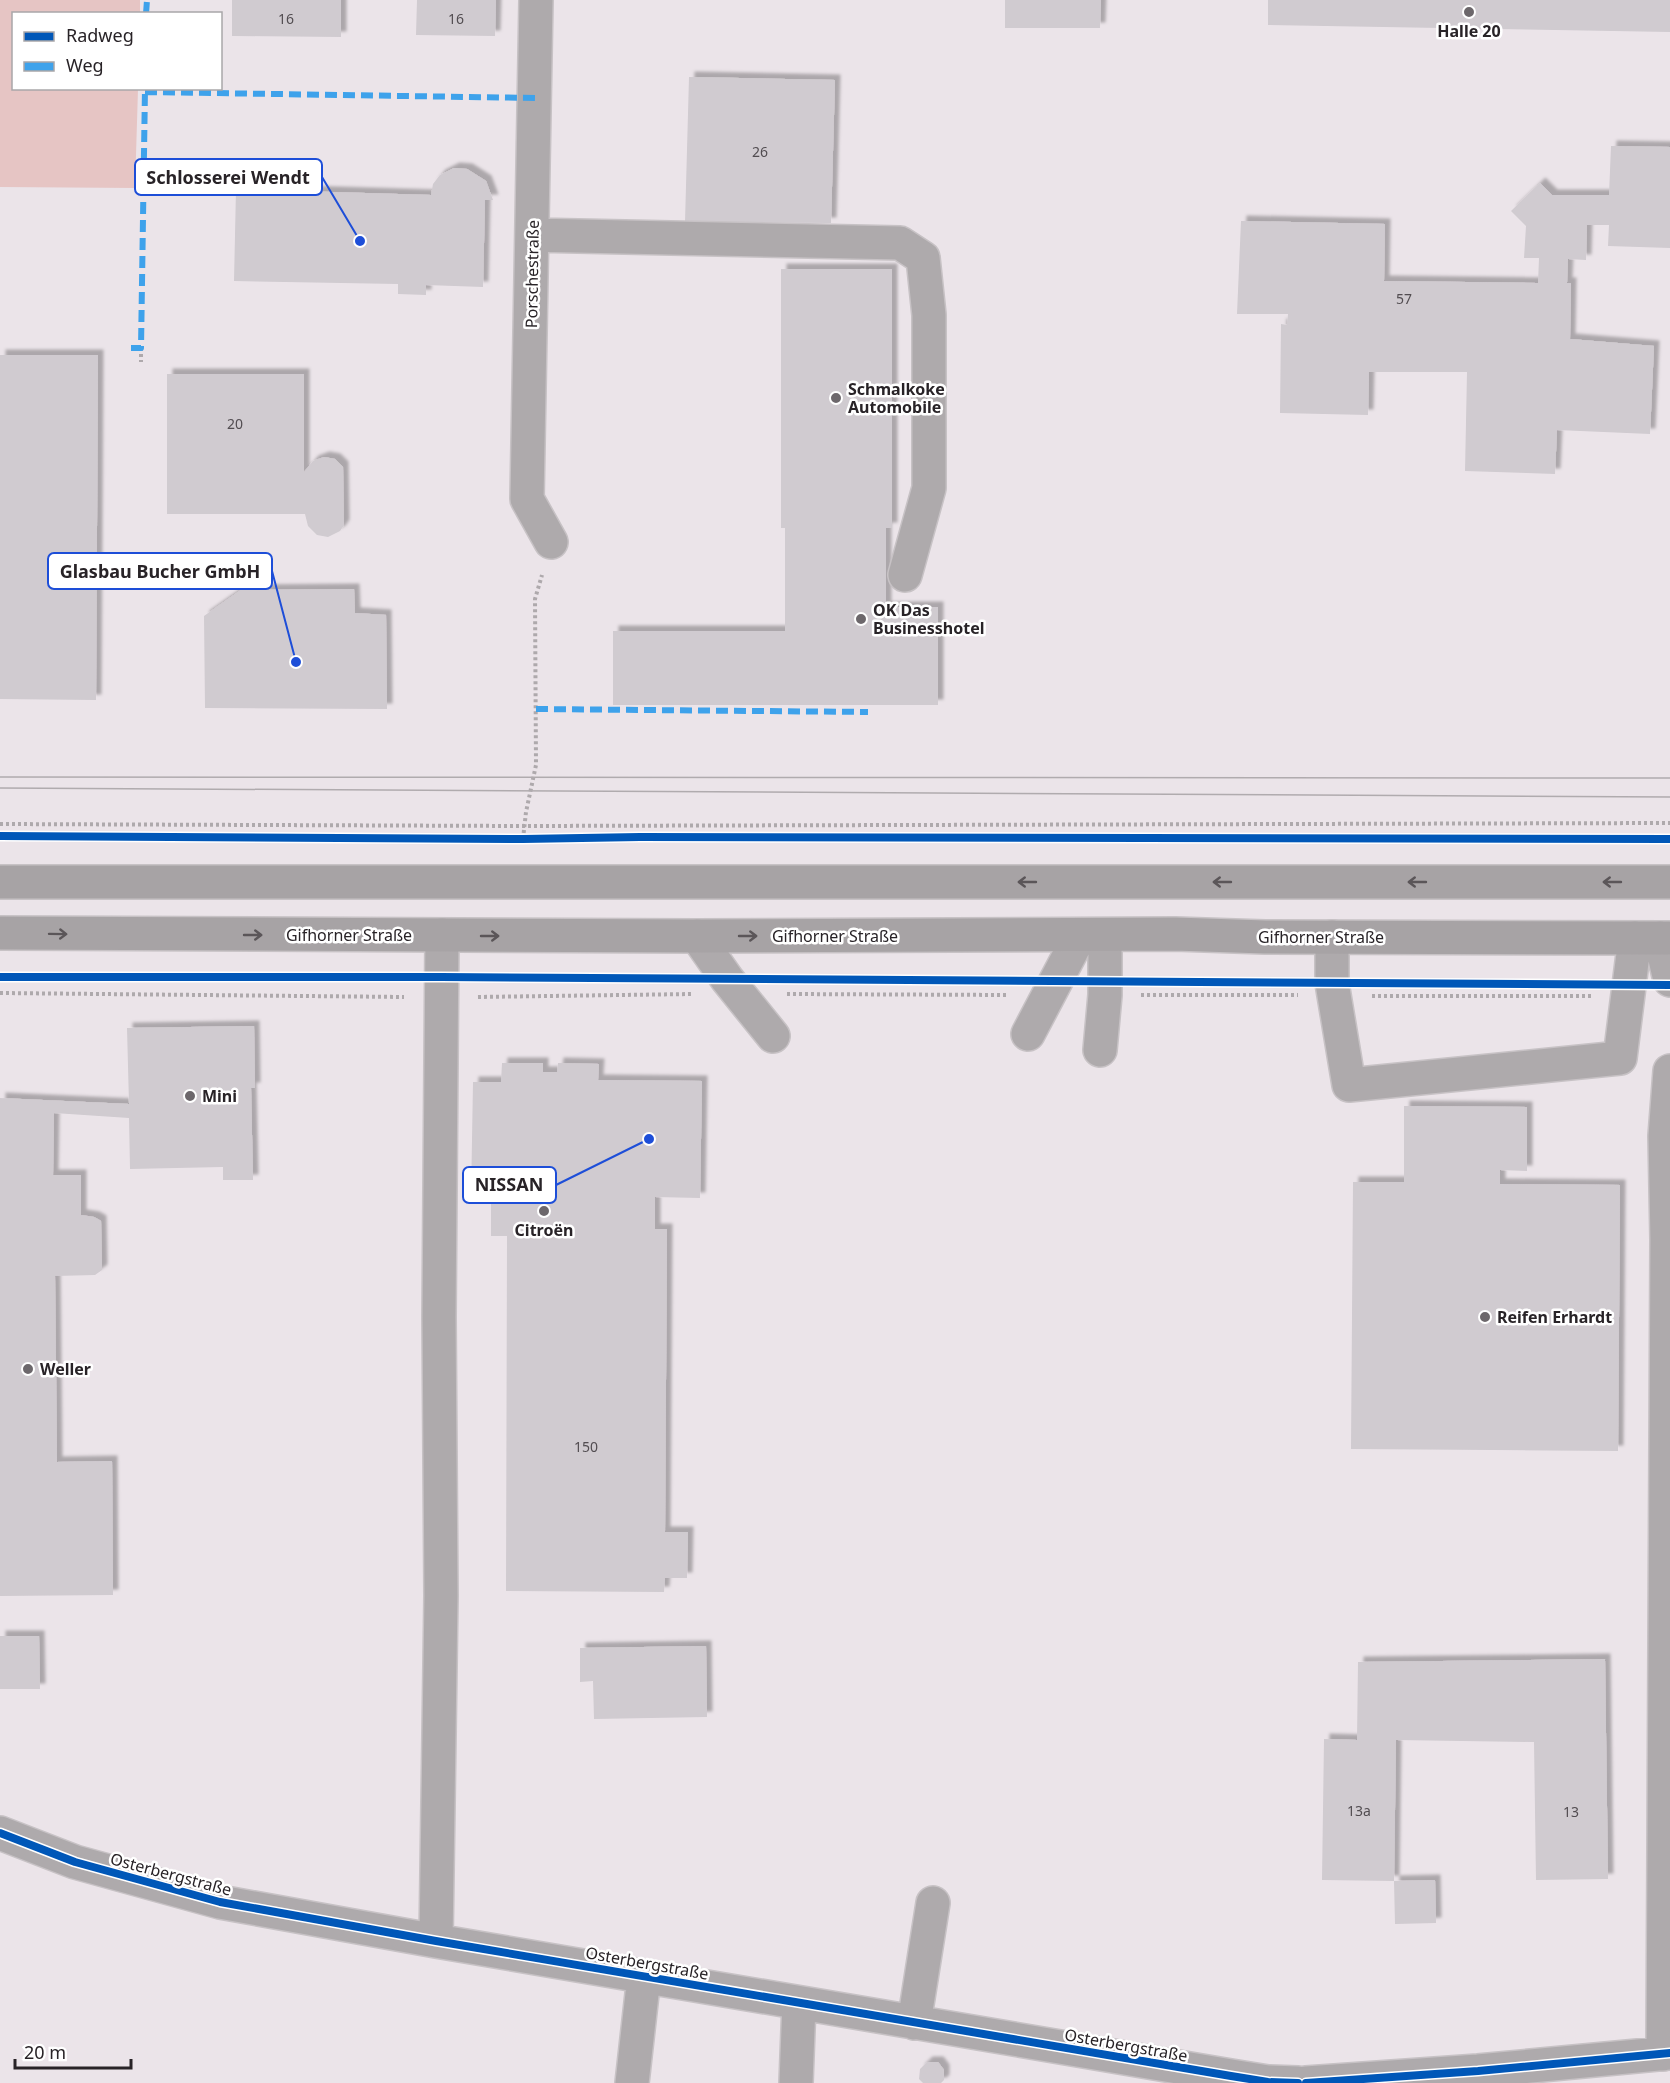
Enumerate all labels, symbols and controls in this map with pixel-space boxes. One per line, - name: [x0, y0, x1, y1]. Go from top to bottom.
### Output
- marker: Halle 20: [1462, 5, 1476, 19]
- house number: 16: [278, 9, 294, 28]
- house number: 16: [448, 9, 464, 28]
- legend: [12, 12, 222, 90]
- place label: Halle 20: [1437, 20, 1501, 42]
- text: Radweg: [66, 23, 134, 47]
- text: Weg: [66, 53, 104, 77]
- house number: 26: [752, 142, 768, 161]
- callout: Schlosserei Wendt: [135, 159, 322, 195]
- text: Schlosserei Wendt: [146, 165, 310, 189]
- street label: Porschestraße: [520, 220, 544, 328]
- house number: 57: [1396, 289, 1412, 308]
- place label: Schmalkoke Automobile: [848, 378, 945, 418]
- marker: Schmalkoke Automobile: [829, 391, 843, 405]
- house number: 20: [227, 414, 243, 433]
- callout: Glasbau Bucher GmbH: [48, 553, 272, 589]
- text: Glasbau Bucher GmbH: [60, 559, 260, 583]
- place label: OK Das Businesshotel: [873, 599, 985, 639]
- marker: OK Das Businesshotel: [854, 612, 868, 626]
- one-way arrow: [1017, 876, 1037, 888]
- one-way arrow: [1212, 876, 1232, 888]
- one-way arrow: [1407, 876, 1427, 888]
- one-way arrow: [1602, 876, 1622, 888]
- street label: Gifhorner Straße: [286, 924, 412, 946]
- street label: Gifhorner Straße: [772, 925, 898, 947]
- street label: Gifhorner Straße: [1258, 926, 1384, 948]
- one-way arrow: [48, 928, 68, 940]
- one-way arrow: [243, 929, 263, 941]
- one-way arrow: [480, 930, 500, 941]
- one-way arrow: [738, 930, 758, 942]
- place label: Mini: [202, 1085, 237, 1107]
- marker: Mini: [183, 1089, 197, 1103]
- callout: NISSAN: [463, 1167, 556, 1203]
- text: NISSAN: [475, 1172, 543, 1196]
- marker: Citroën: [537, 1204, 551, 1218]
- place label: Citroën: [515, 1219, 573, 1241]
- place label: Reifen Erhardt: [1497, 1306, 1612, 1328]
- marker: Reifen Erhardt: [1478, 1310, 1492, 1324]
- place label: Weller: [40, 1358, 91, 1380]
- marker: Weller: [21, 1362, 35, 1376]
- house number: 150: [574, 1437, 598, 1456]
- house number: 13a: [1347, 1801, 1371, 1820]
- house number: 13: [1563, 1802, 1579, 1821]
- street label: Osterbergstraße: [108, 1847, 234, 1901]
- street label: Osterbergstraße: [584, 1941, 710, 1985]
- street label: Osterbergstraße: [1063, 2023, 1189, 2067]
- scale bar: [15, 2032, 130, 2070]
- text: 20 m: [24, 2040, 66, 2064]

